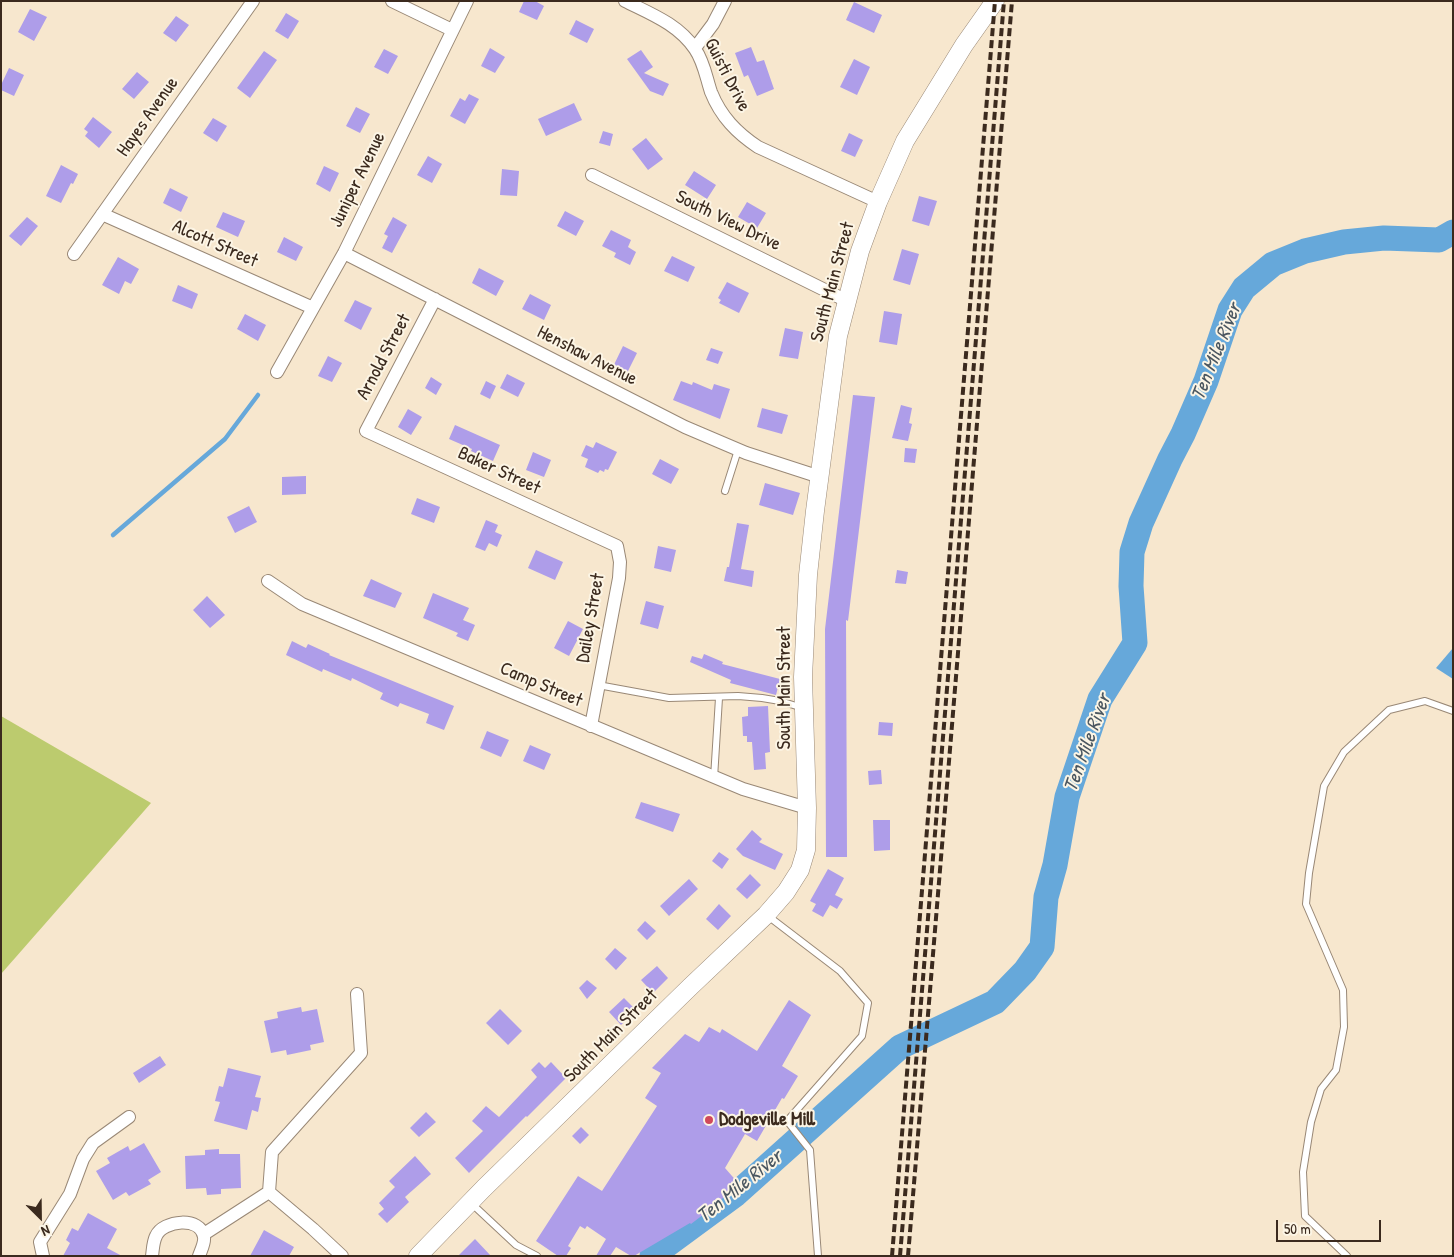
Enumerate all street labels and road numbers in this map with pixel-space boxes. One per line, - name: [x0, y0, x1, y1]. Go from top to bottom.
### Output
- street label: Guisti Drive: [699, 35, 755, 115]
- street label: Hayes Avenue: [112, 73, 184, 161]
- street label: Juniper Avenue: [325, 129, 391, 231]
- street label: South View Drive: [672, 186, 784, 256]
- street label: Alcott Street: [169, 215, 261, 273]
- street label: South Main Street: [806, 220, 860, 344]
- street label: Arnold Street: [352, 310, 416, 404]
- street label: Henshaw Avenue: [533, 321, 641, 391]
- street label: Baker Street: [454, 442, 544, 500]
- street label: Dailey Street: [572, 572, 610, 664]
- street label: South Main Street: [774, 626, 796, 750]
- street label: Camp Street: [496, 657, 586, 713]
- street label: South Main Street: [559, 984, 663, 1088]

